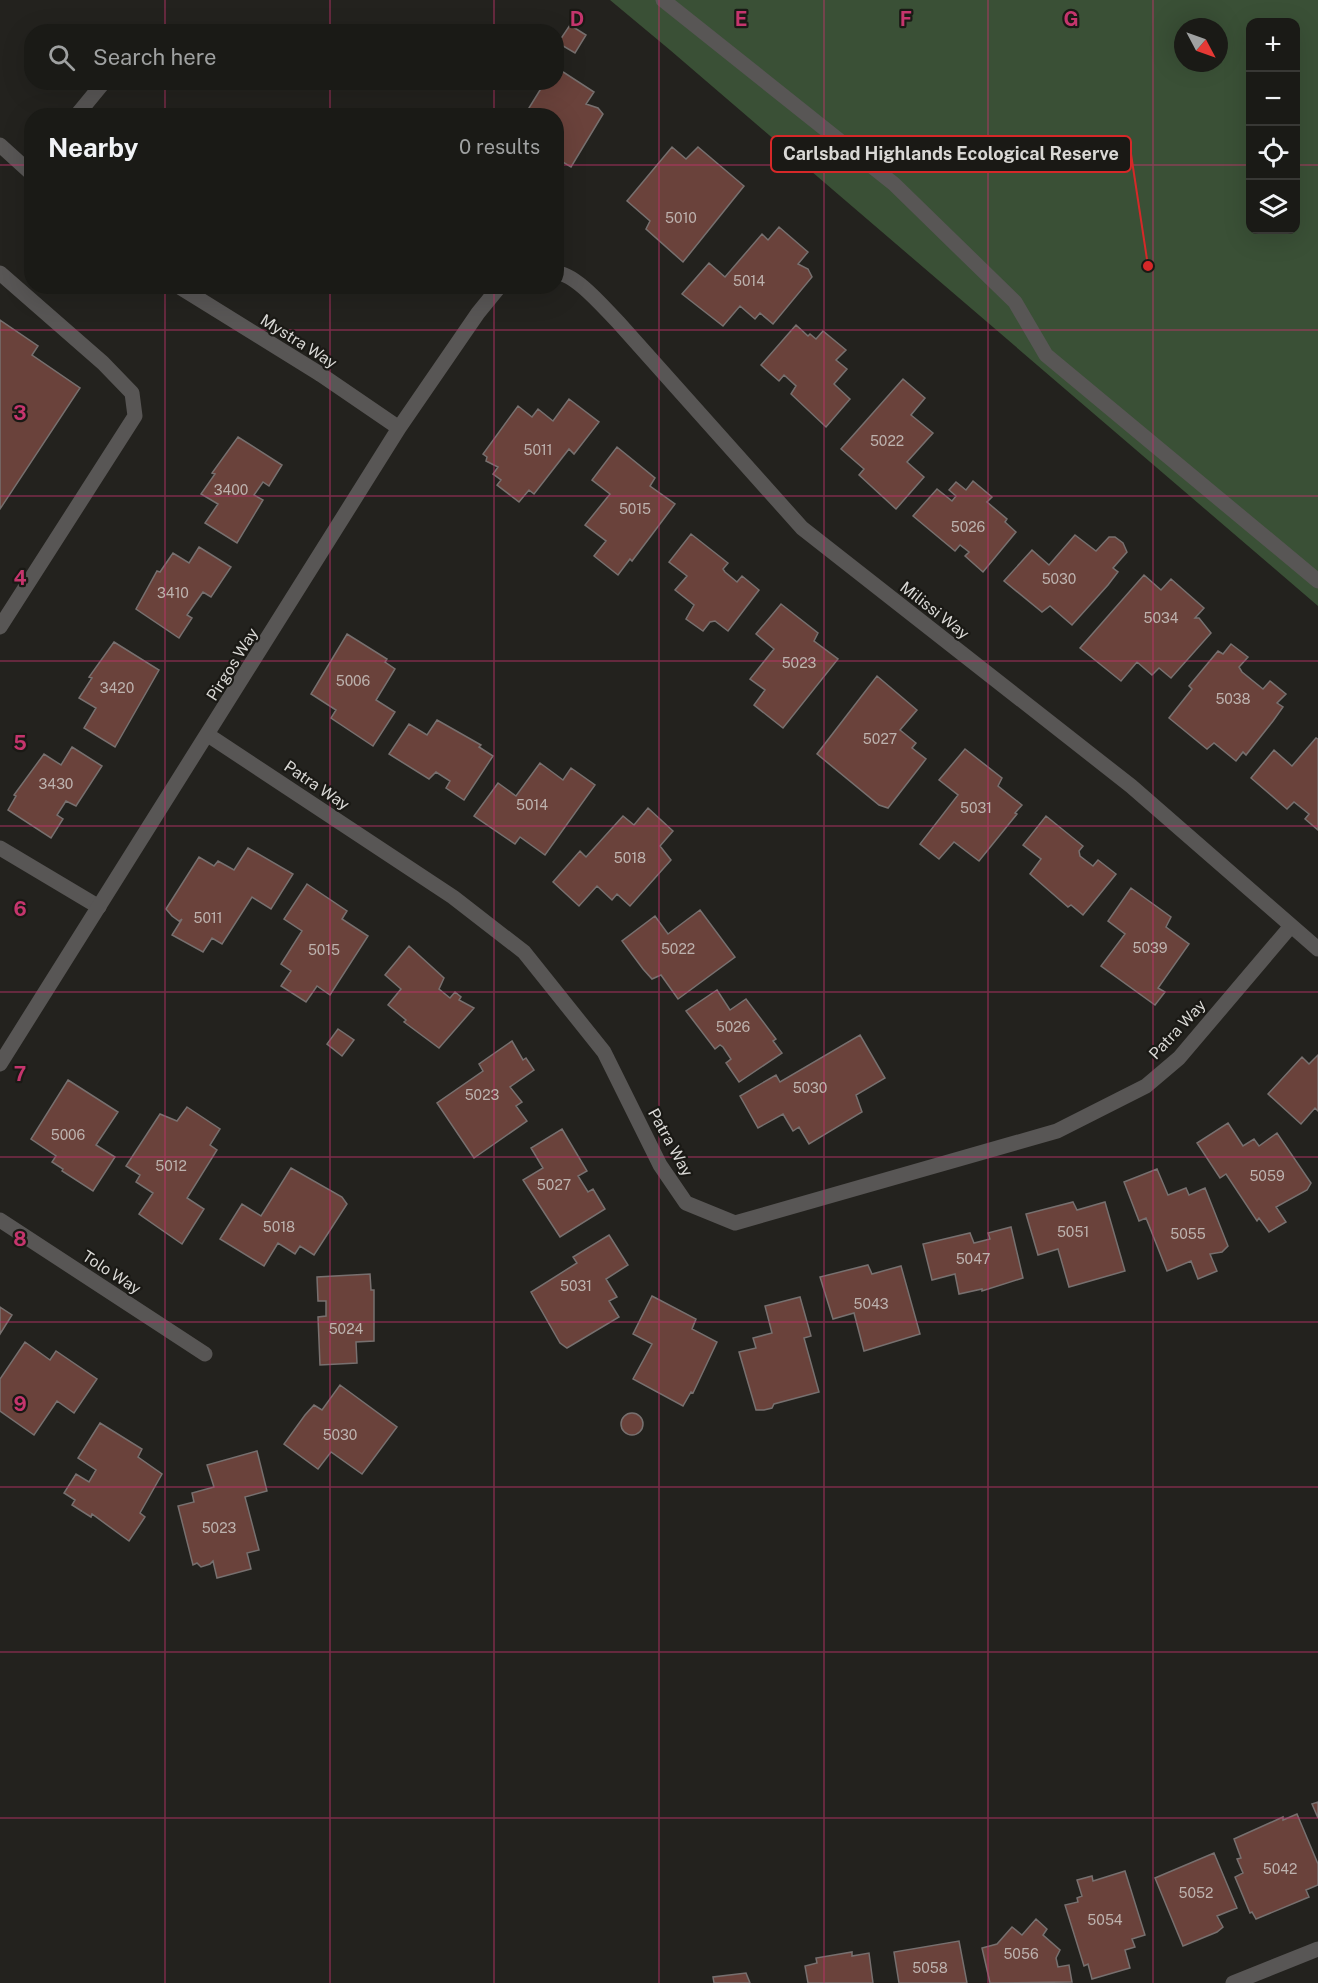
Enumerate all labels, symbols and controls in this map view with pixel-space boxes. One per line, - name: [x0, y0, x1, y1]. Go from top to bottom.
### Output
- text: D: [570, 7, 584, 31]
- text: E: [735, 7, 747, 31]
- text: F: [900, 7, 912, 31]
- text: G: [1063, 7, 1079, 31]
- north arrow: [1174, 18, 1228, 72]
- map controls: [1246, 18, 1300, 234]
- button: +: [1246, 18, 1300, 72]
- search box: [24, 24, 564, 90]
- icon: search: [45, 41, 78, 74]
- text: Search here: [93, 44, 217, 70]
- button: −: [1246, 72, 1300, 126]
- button: locate: [1246, 126, 1300, 180]
- text: Nearby: [48, 132, 138, 163]
- text: 0 results: [459, 135, 540, 159]
- callout: Carlsbad Highlands Ecological Reserve: [771, 136, 1131, 172]
- text: Carlsbad Highlands Ecological Reserve: [783, 143, 1119, 164]
- button: layers: [1246, 180, 1300, 234]
- house number: 5010: [665, 210, 697, 226]
- house number: 5014: [733, 273, 765, 289]
- street label: Mystra Way: [257, 310, 341, 373]
- text: 3: [13, 401, 27, 425]
- house number: 5022: [870, 433, 904, 449]
- house number: 5011: [524, 442, 552, 458]
- house number: 3400: [214, 482, 248, 498]
- house number: 5015: [619, 501, 651, 517]
- house number: 5026: [951, 519, 986, 535]
- text: 4: [13, 566, 27, 590]
- house number: 5030: [1042, 571, 1076, 587]
- street label: Milissi Way: [896, 578, 973, 643]
- house number: 3410: [157, 585, 189, 601]
- house number: 5034: [1143, 610, 1179, 626]
- street label: Pirgos Way: [203, 624, 262, 704]
- house number: 5023: [782, 655, 817, 671]
- house number: 5006: [336, 673, 371, 689]
- house number: 3420: [100, 680, 134, 696]
- house number: 5038: [1215, 691, 1251, 707]
- text: 5: [13, 731, 27, 755]
- house number: 5027: [863, 731, 897, 747]
- street label: Patra Way: [280, 757, 353, 814]
- house number: 3430: [39, 776, 73, 792]
- house number: 5014: [516, 797, 548, 813]
- house number: 5031: [960, 800, 992, 816]
- house number: 5018: [614, 850, 646, 866]
- text: 6: [13, 897, 27, 921]
- house number: 5011: [194, 910, 222, 926]
- house number: 5039: [1133, 940, 1168, 956]
- house number: 5022: [661, 941, 695, 957]
- house number: 5015: [308, 942, 340, 958]
- street label: Patra Way: [1145, 995, 1210, 1063]
- house number: 5026: [716, 1019, 751, 1035]
- text: 7: [14, 1062, 26, 1086]
- house number: 5030: [793, 1080, 827, 1096]
- house number: 5023: [465, 1087, 500, 1103]
- street label: Patra Way: [644, 1105, 697, 1180]
- house number: 5006: [51, 1127, 86, 1143]
- house number: 5012: [155, 1158, 187, 1174]
- house number: 5059: [1249, 1168, 1285, 1184]
- house number: 5027: [537, 1177, 571, 1193]
- house number: 5018: [263, 1219, 295, 1235]
- house number: 5051: [1057, 1224, 1089, 1240]
- house number: 5055: [1170, 1226, 1206, 1242]
- text: 8: [13, 1227, 27, 1251]
- street label: Tolo Way: [79, 1246, 145, 1299]
- house number: 5047: [956, 1251, 990, 1267]
- house number: 5031: [560, 1278, 592, 1294]
- house number: 5043: [853, 1296, 889, 1312]
- house number: 5024: [329, 1321, 364, 1337]
- text: 9: [13, 1392, 27, 1416]
- house number: 5030: [323, 1427, 357, 1443]
- house number: 5023: [202, 1520, 237, 1536]
- house number: 5042: [1263, 1861, 1297, 1877]
- house number: 5052: [1179, 1885, 1213, 1901]
- house number: 5054: [1087, 1912, 1123, 1928]
- house number: 5056: [1003, 1946, 1039, 1962]
- house number: 5058: [912, 1960, 948, 1976]

